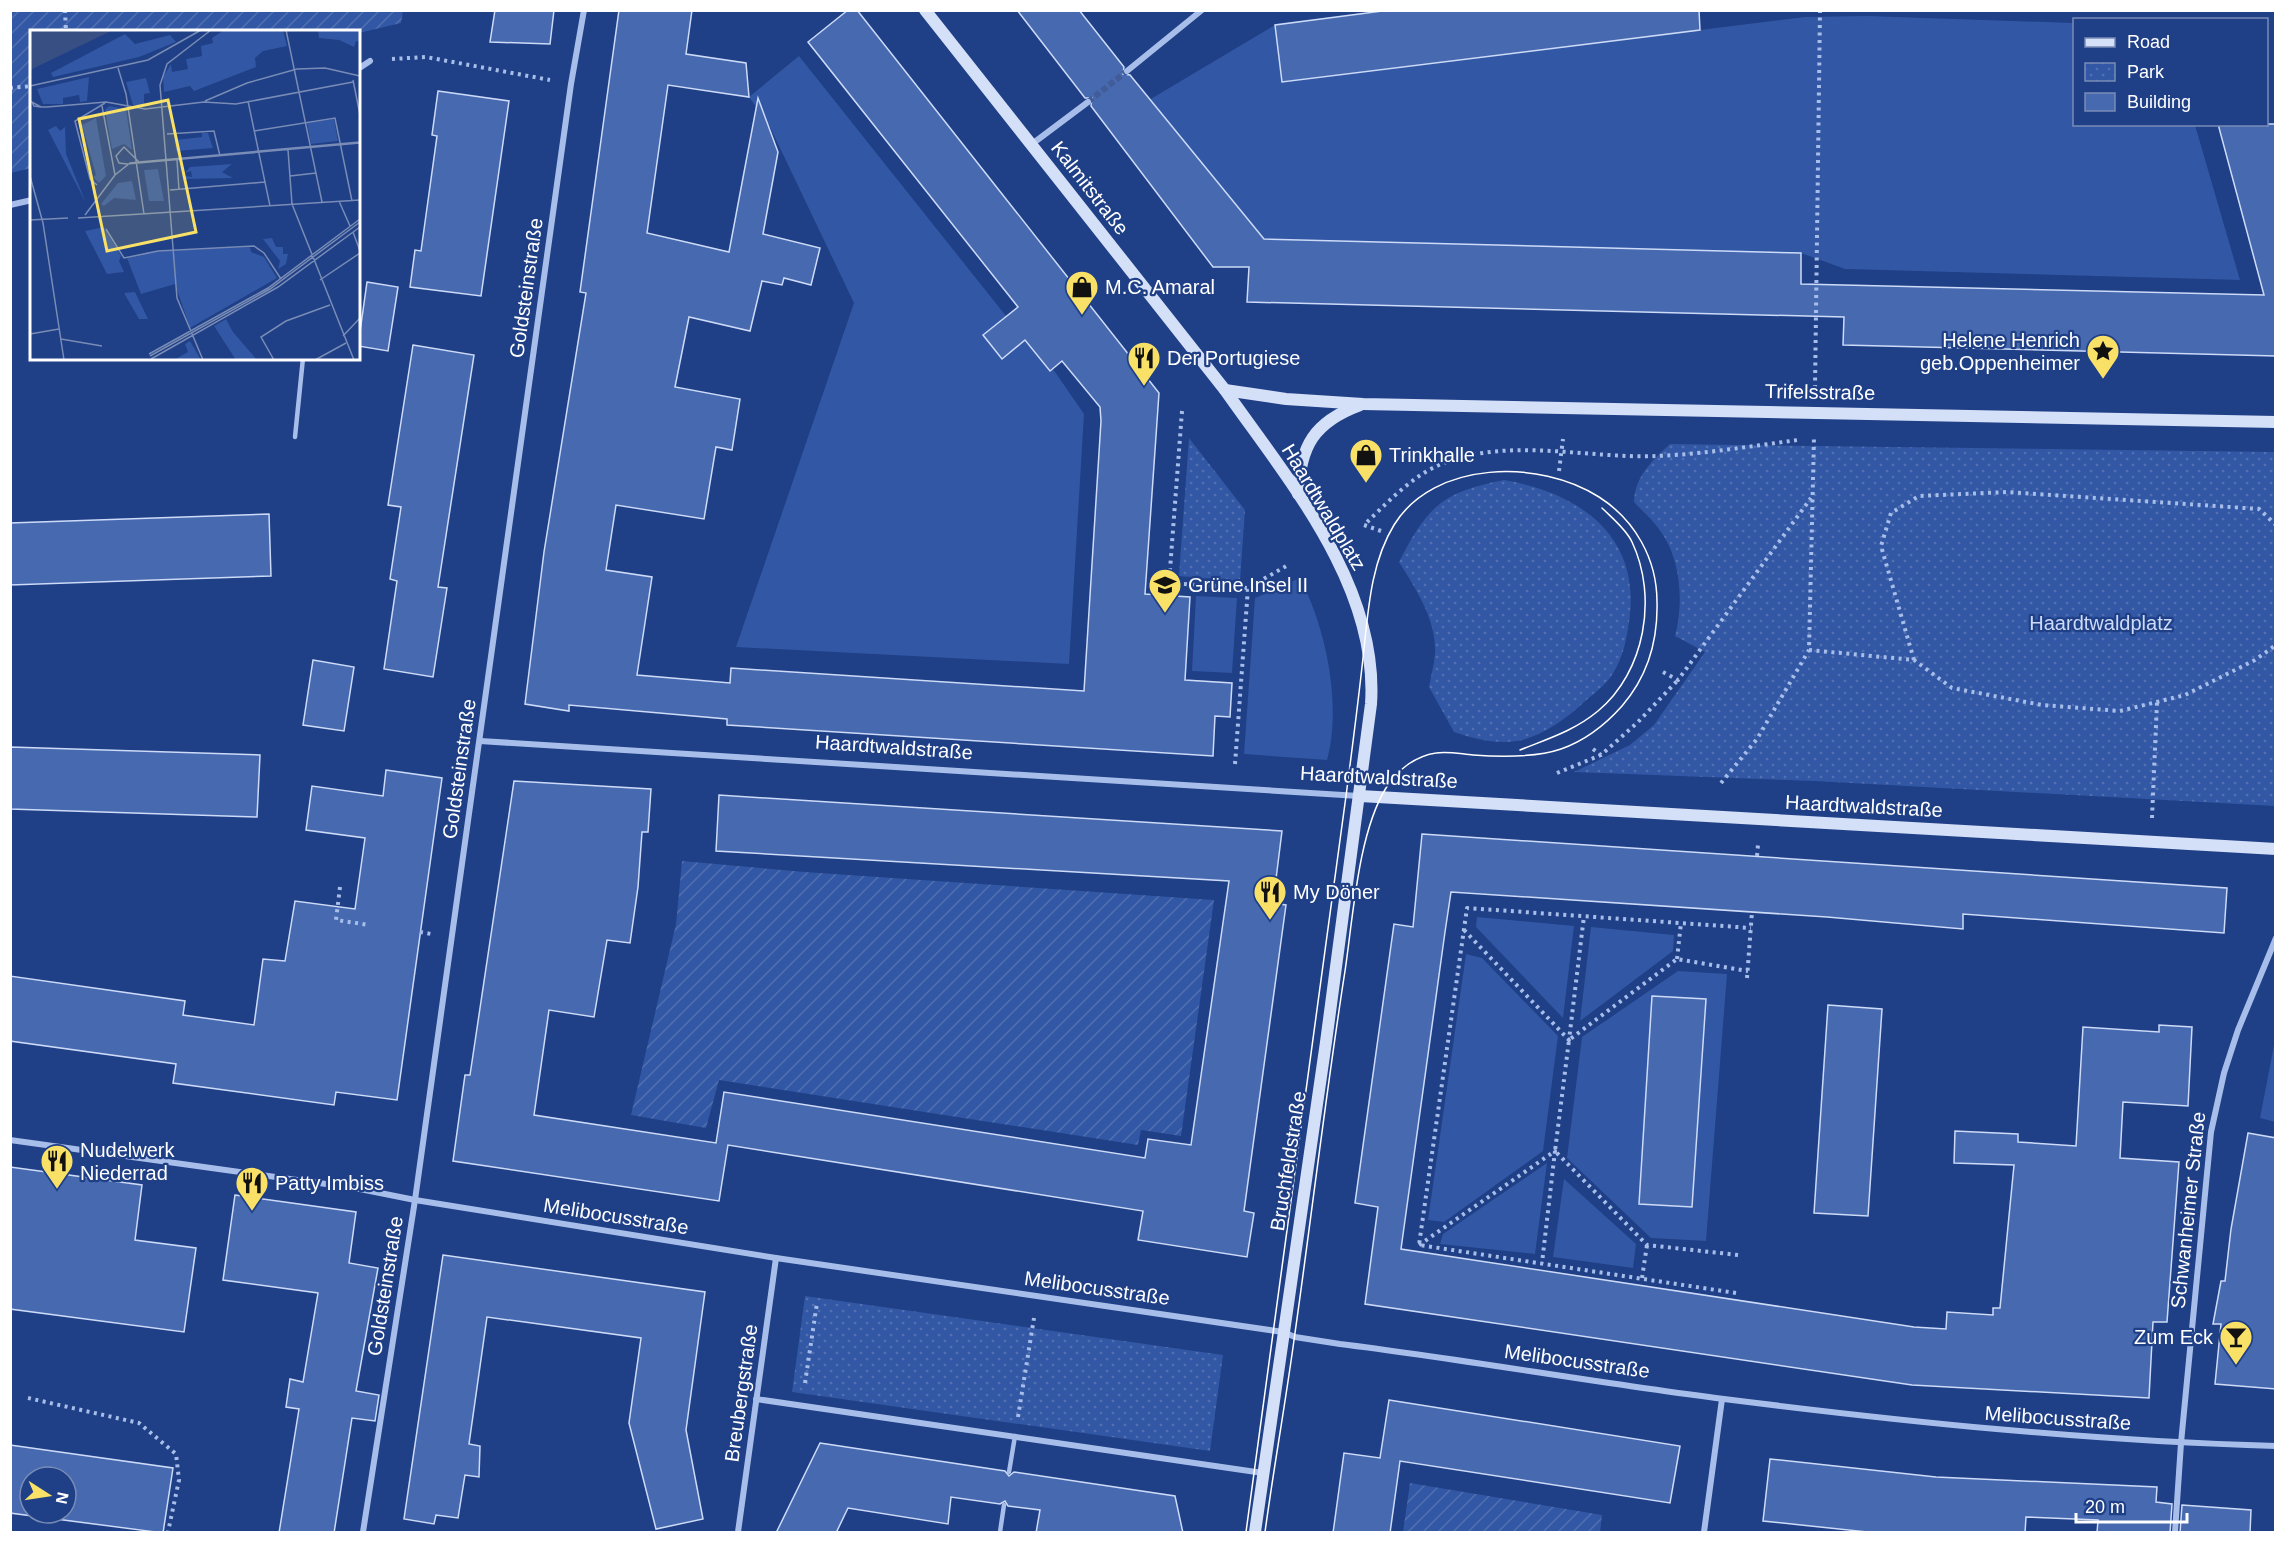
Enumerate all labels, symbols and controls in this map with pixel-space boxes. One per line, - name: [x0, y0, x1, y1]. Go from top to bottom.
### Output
- legend: [2073, 18, 2268, 126]
- inset map: [30, 30, 360, 360]
- text: Road: [2127, 32, 2170, 52]
- text: Park: [2127, 62, 2165, 82]
- text: Building: [2127, 92, 2191, 112]
- street label: Kalmitstraße: [1047, 137, 1133, 239]
- street label: Goldsteinstraße: [505, 217, 547, 359]
- shop icon: M.C. Amaral: [1064, 269, 1100, 316]
- place label: M.C. Amaral: [1105, 276, 1215, 298]
- place label: Helene Henrich geb.Oppenheimer: [1920, 329, 2080, 374]
- place icon: Helene Henrich geb.Oppenheimer: [2085, 333, 2121, 380]
- restaurant icon: Der Portugiese: [1126, 340, 1162, 387]
- place label: Der Portugiese: [1167, 347, 1300, 369]
- street label: Trifelsstraße: [1765, 380, 1875, 404]
- shop icon: Trinkhalle: [1348, 437, 1384, 484]
- street label: Haardtwaldplatz: [1278, 440, 1370, 574]
- place label: Trinkhalle: [1389, 444, 1475, 466]
- school or university icon: Grüne Insel II: [1147, 567, 1183, 614]
- place label: Grüne Insel II: [1188, 574, 1308, 596]
- park label: Haardtwaldplatz: [2029, 612, 2173, 634]
- street label: Goldsteinstraße: [438, 698, 480, 840]
- street label: Haardtwaldstraße: [815, 731, 973, 763]
- street label: Haardtwaldstraße: [1300, 762, 1458, 792]
- street label: Haardtwaldstraße: [1785, 791, 1943, 821]
- restaurant icon: My Döner: [1252, 874, 1288, 921]
- place label: My Döner: [1293, 881, 1380, 903]
- street label: Bruchfeldstraße: [1266, 1090, 1310, 1232]
- street label: Schwanheimer Straße: [2167, 1110, 2209, 1310]
- place label: Nudelwerk Niederrad: [80, 1139, 175, 1184]
- restaurant icon: Nudelwerk Niederrad: [39, 1143, 75, 1190]
- restaurant icon: Patty Imbiss: [234, 1165, 270, 1212]
- place label: Patty Imbiss: [275, 1172, 384, 1194]
- street label: Melibocusstraße: [542, 1194, 690, 1238]
- street label: Goldsteinstraße: [363, 1215, 407, 1357]
- street label: Melibocusstraße: [1023, 1267, 1171, 1309]
- bar icon: Zum Eck: [2218, 1319, 2254, 1366]
- street label: Breubergstraße: [720, 1323, 762, 1463]
- place label: Zum Eck: [2134, 1326, 2214, 1348]
- street label: Melibocusstraße: [1503, 1340, 1651, 1382]
- street label: Melibocusstraße: [1984, 1402, 2132, 1434]
- north arrow: [18, 1465, 78, 1525]
- scale bar: [2076, 1486, 2187, 1524]
- text: N: [53, 1491, 72, 1505]
- text: 20 m: [2085, 1497, 2125, 1517]

